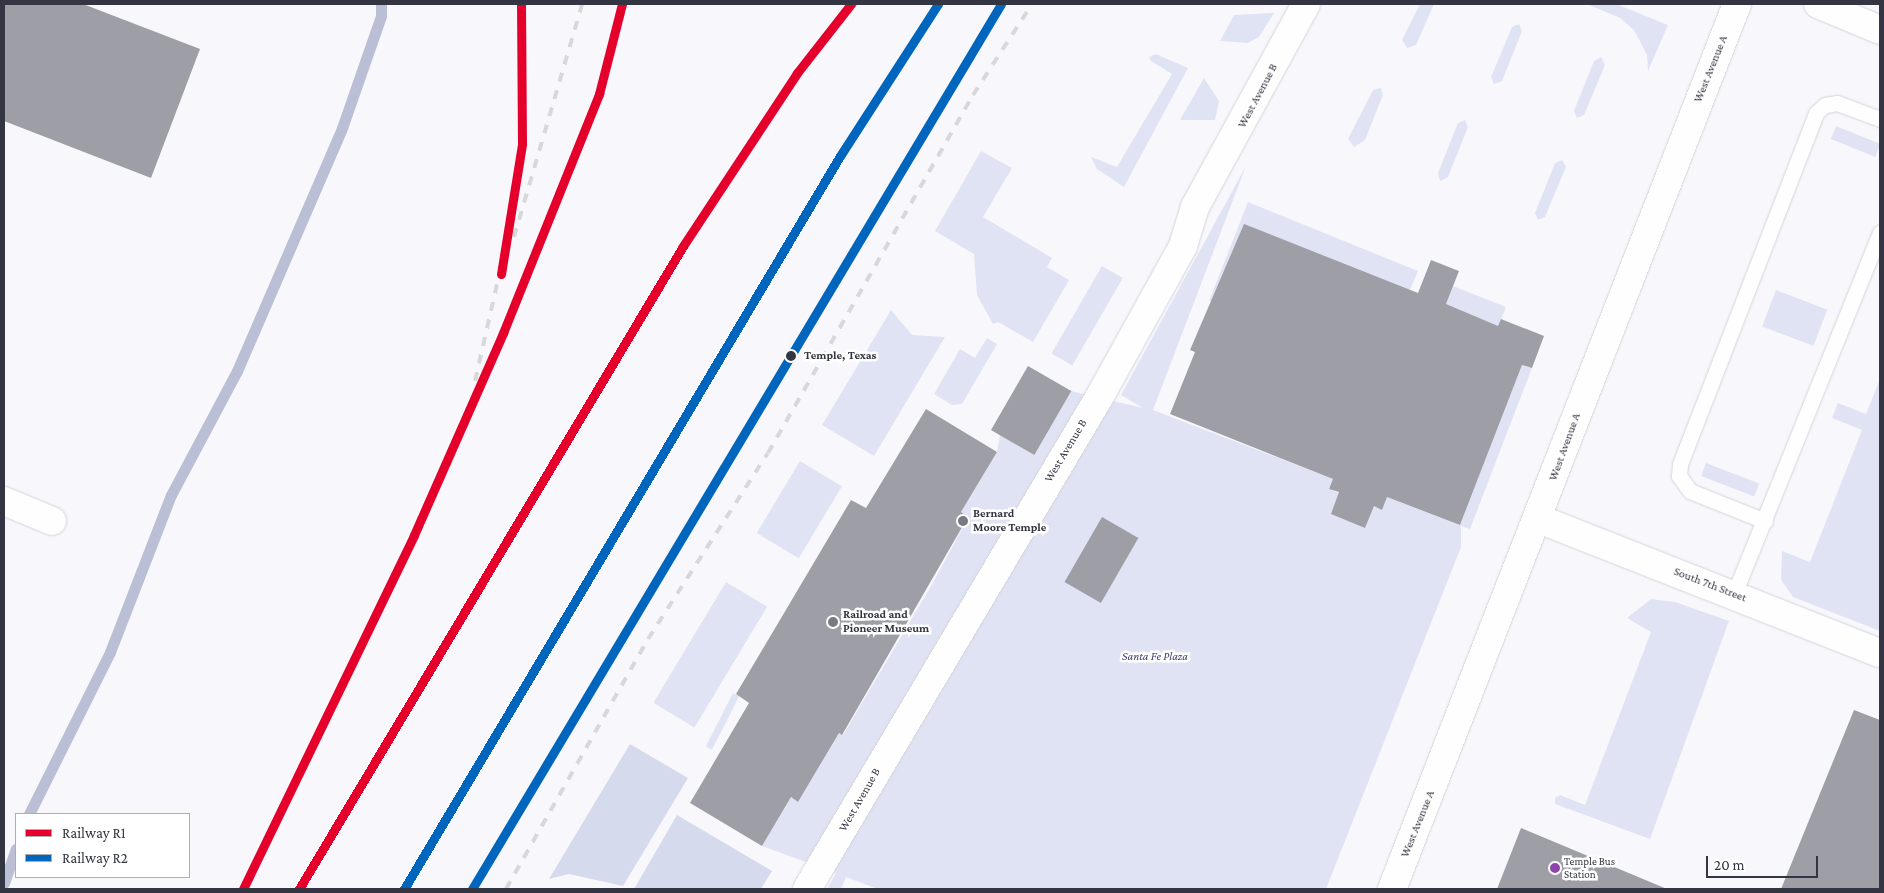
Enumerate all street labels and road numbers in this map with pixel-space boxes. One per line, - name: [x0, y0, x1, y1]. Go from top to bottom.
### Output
- street label: West Avenue A: [1691, 33, 1731, 105]
- street label: West Avenue B: [1235, 61, 1281, 131]
- street label: West Avenue A: [1546, 411, 1584, 483]
- street label: West Avenue B: [1042, 417, 1090, 485]
- street label: South 7th Street: [1672, 565, 1748, 605]
- street label: West Avenue B: [836, 766, 884, 834]
- street label: West Avenue A: [1398, 788, 1438, 860]

